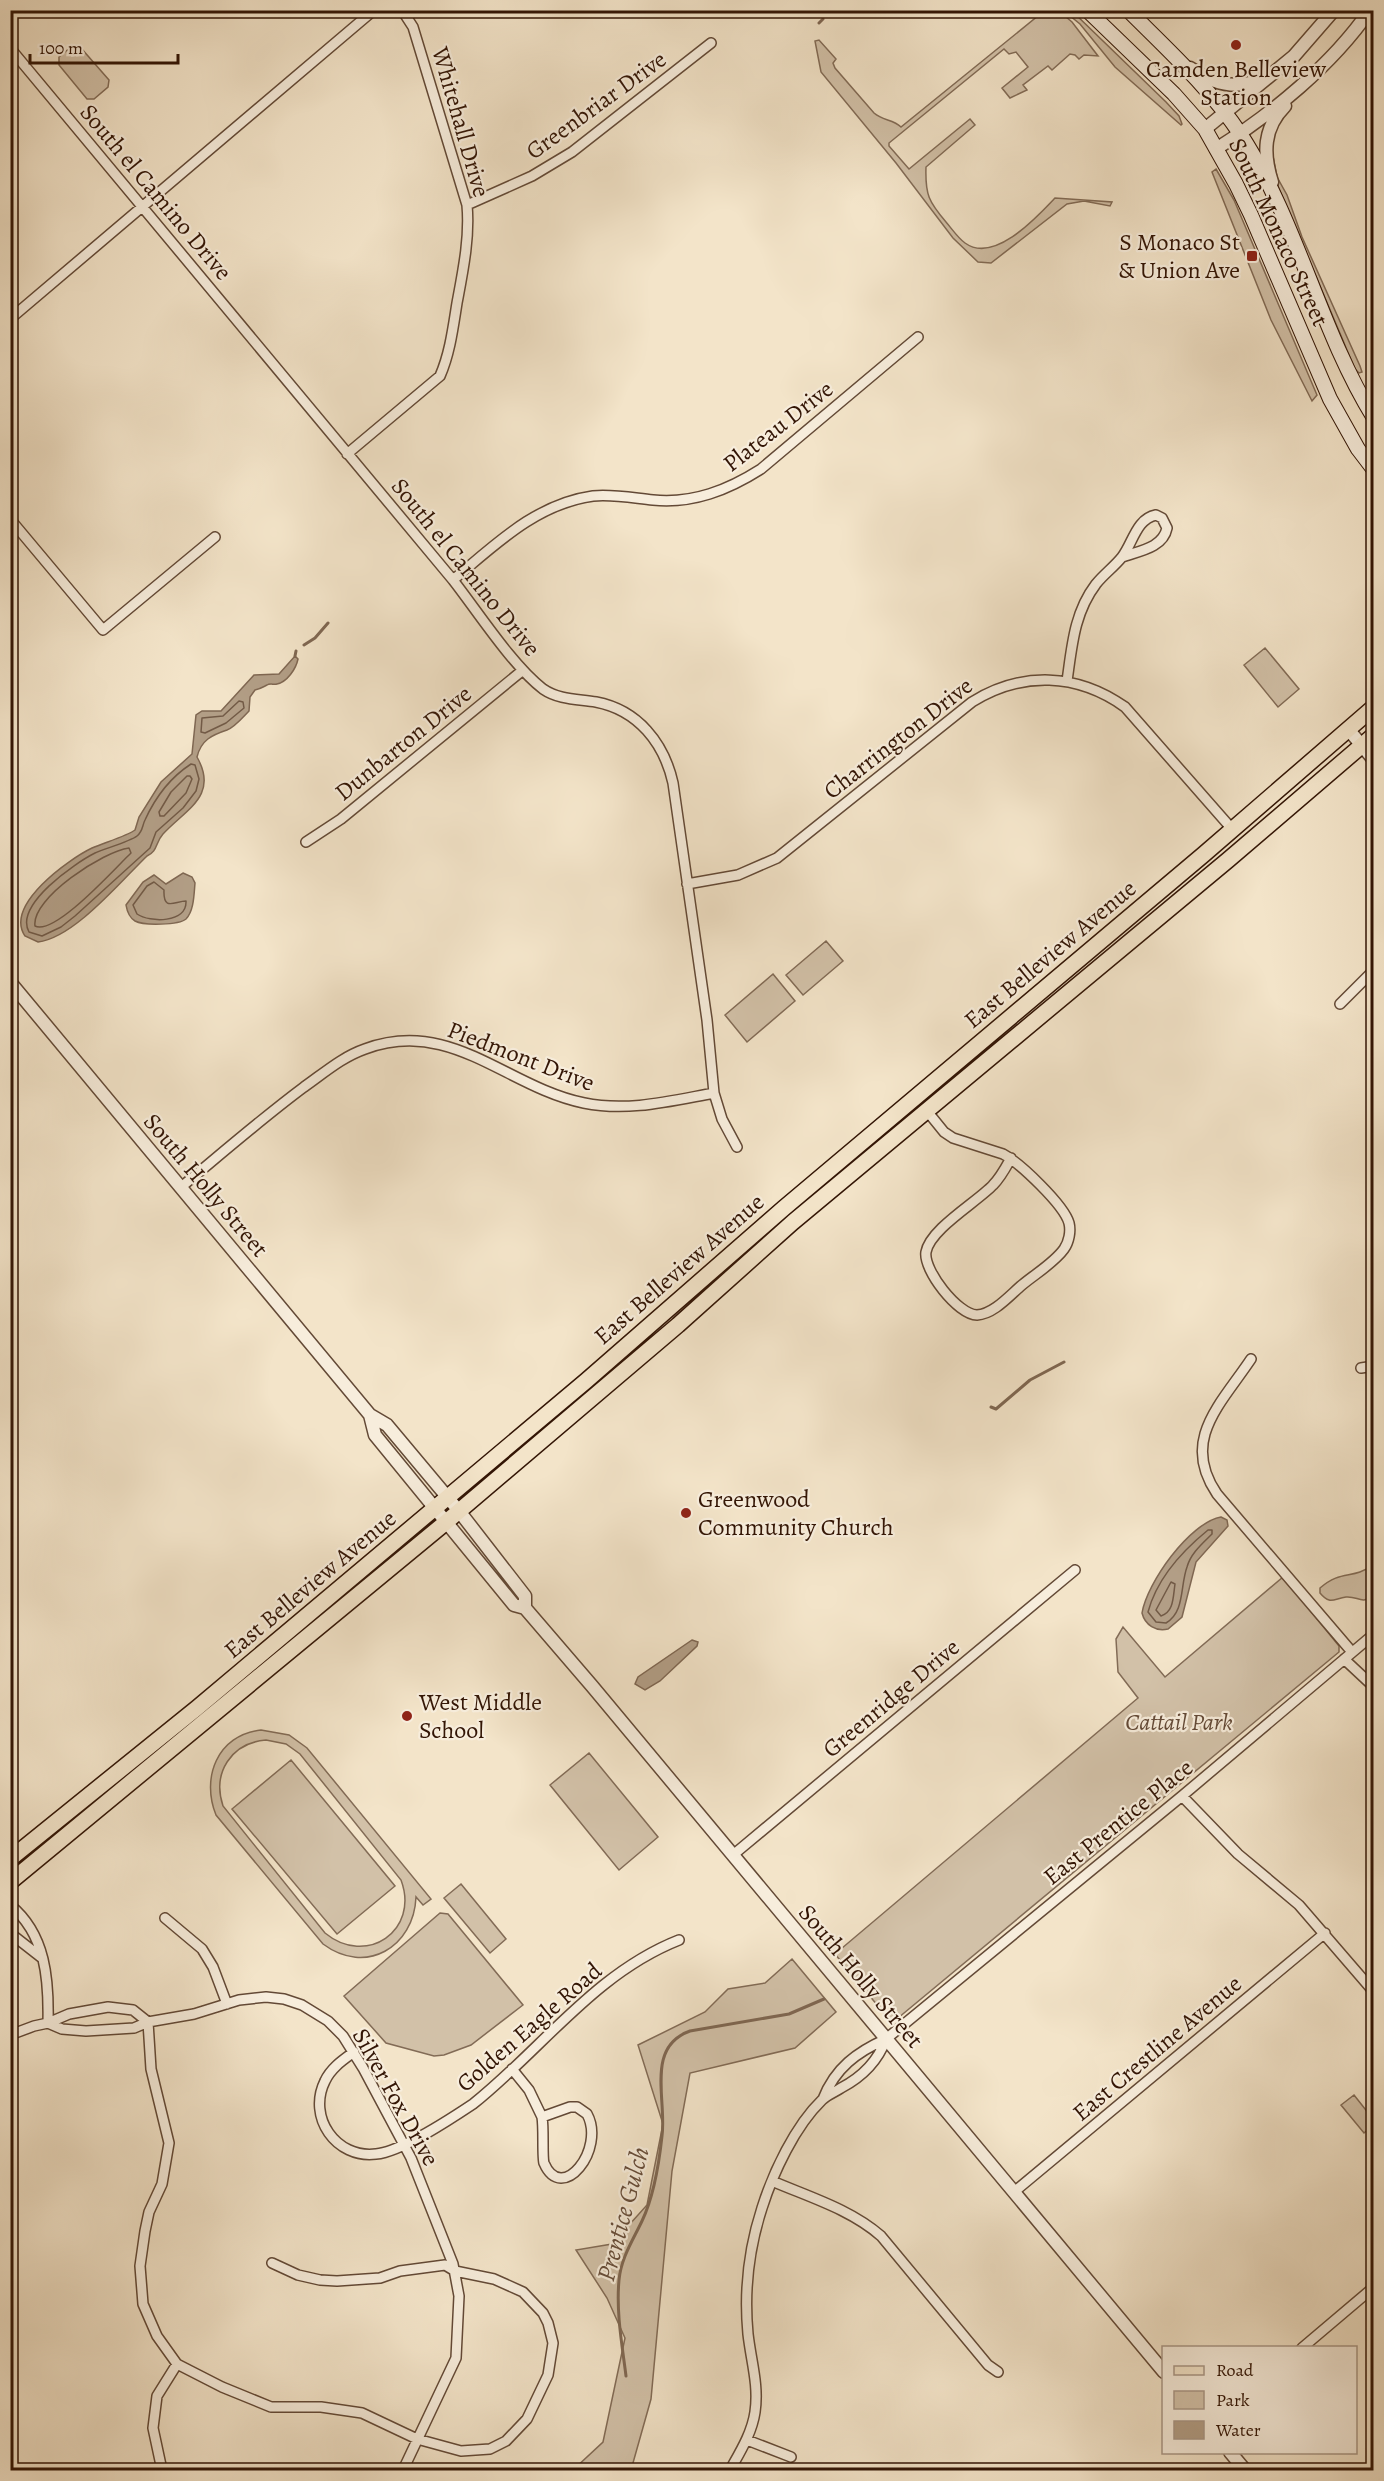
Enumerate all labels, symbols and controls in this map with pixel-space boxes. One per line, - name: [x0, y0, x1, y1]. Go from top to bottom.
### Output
- scale bar: [30, 27, 178, 65]
- text: 100 m: [39, 36, 83, 60]
- marker: Camden Belleview Station: [1229, 38, 1243, 52]
- street label: Whitehall Drive: [424, 42, 498, 201]
- street label: Greenbriar Drive: [519, 43, 673, 167]
- place label: Camden Belleview Station: [1146, 53, 1326, 113]
- street label: South el Camino Drive: [73, 97, 239, 287]
- street label: South Monaco Street: [1221, 133, 1337, 331]
- place label: S Monaco St & Union Ave: [1118, 226, 1240, 286]
- marker: S Monaco St & Union Ave: [1245, 249, 1259, 263]
- street label: Plateau Drive: [716, 373, 840, 479]
- street label: South el Camino Drive: [384, 471, 548, 663]
- street label: Charrington Drive: [817, 670, 979, 806]
- street label: Dunbarton Drive: [328, 678, 478, 808]
- street label: East Belleview Avenue: [957, 872, 1143, 1036]
- street label: Piedmont Drive: [443, 1013, 599, 1099]
- street label: South Holly Street: [136, 1106, 276, 1264]
- street label: East Belleview Avenue: [587, 1186, 771, 1352]
- place label: Greenwood Community Church: [698, 1483, 894, 1543]
- street label: East Belleview Avenue: [217, 1502, 403, 1666]
- marker: Greenwood Community Church: [679, 1506, 693, 1520]
- street label: Greenridge Drive: [816, 1631, 966, 1765]
- place label: West Middle School: [418, 1686, 542, 1746]
- park label: Cattail Park: [1125, 1706, 1233, 1738]
- marker: West Middle School: [400, 1709, 414, 1723]
- street label: East Prentice Place: [1036, 1752, 1200, 1892]
- street label: South Holly Street: [791, 1897, 931, 2055]
- street label: Golden Eagle Road: [449, 1955, 609, 2099]
- street label: East Crestline Avenue: [1066, 1968, 1248, 2128]
- street label: Silver Fox Drive: [345, 2022, 447, 2172]
- water label: Prentice Gulch: [588, 2143, 658, 2285]
- legend: [1162, 2346, 1357, 2454]
- text: Road: [1216, 2358, 1254, 2382]
- text: Park: [1216, 2388, 1250, 2412]
- text: Water: [1215, 2418, 1261, 2442]

